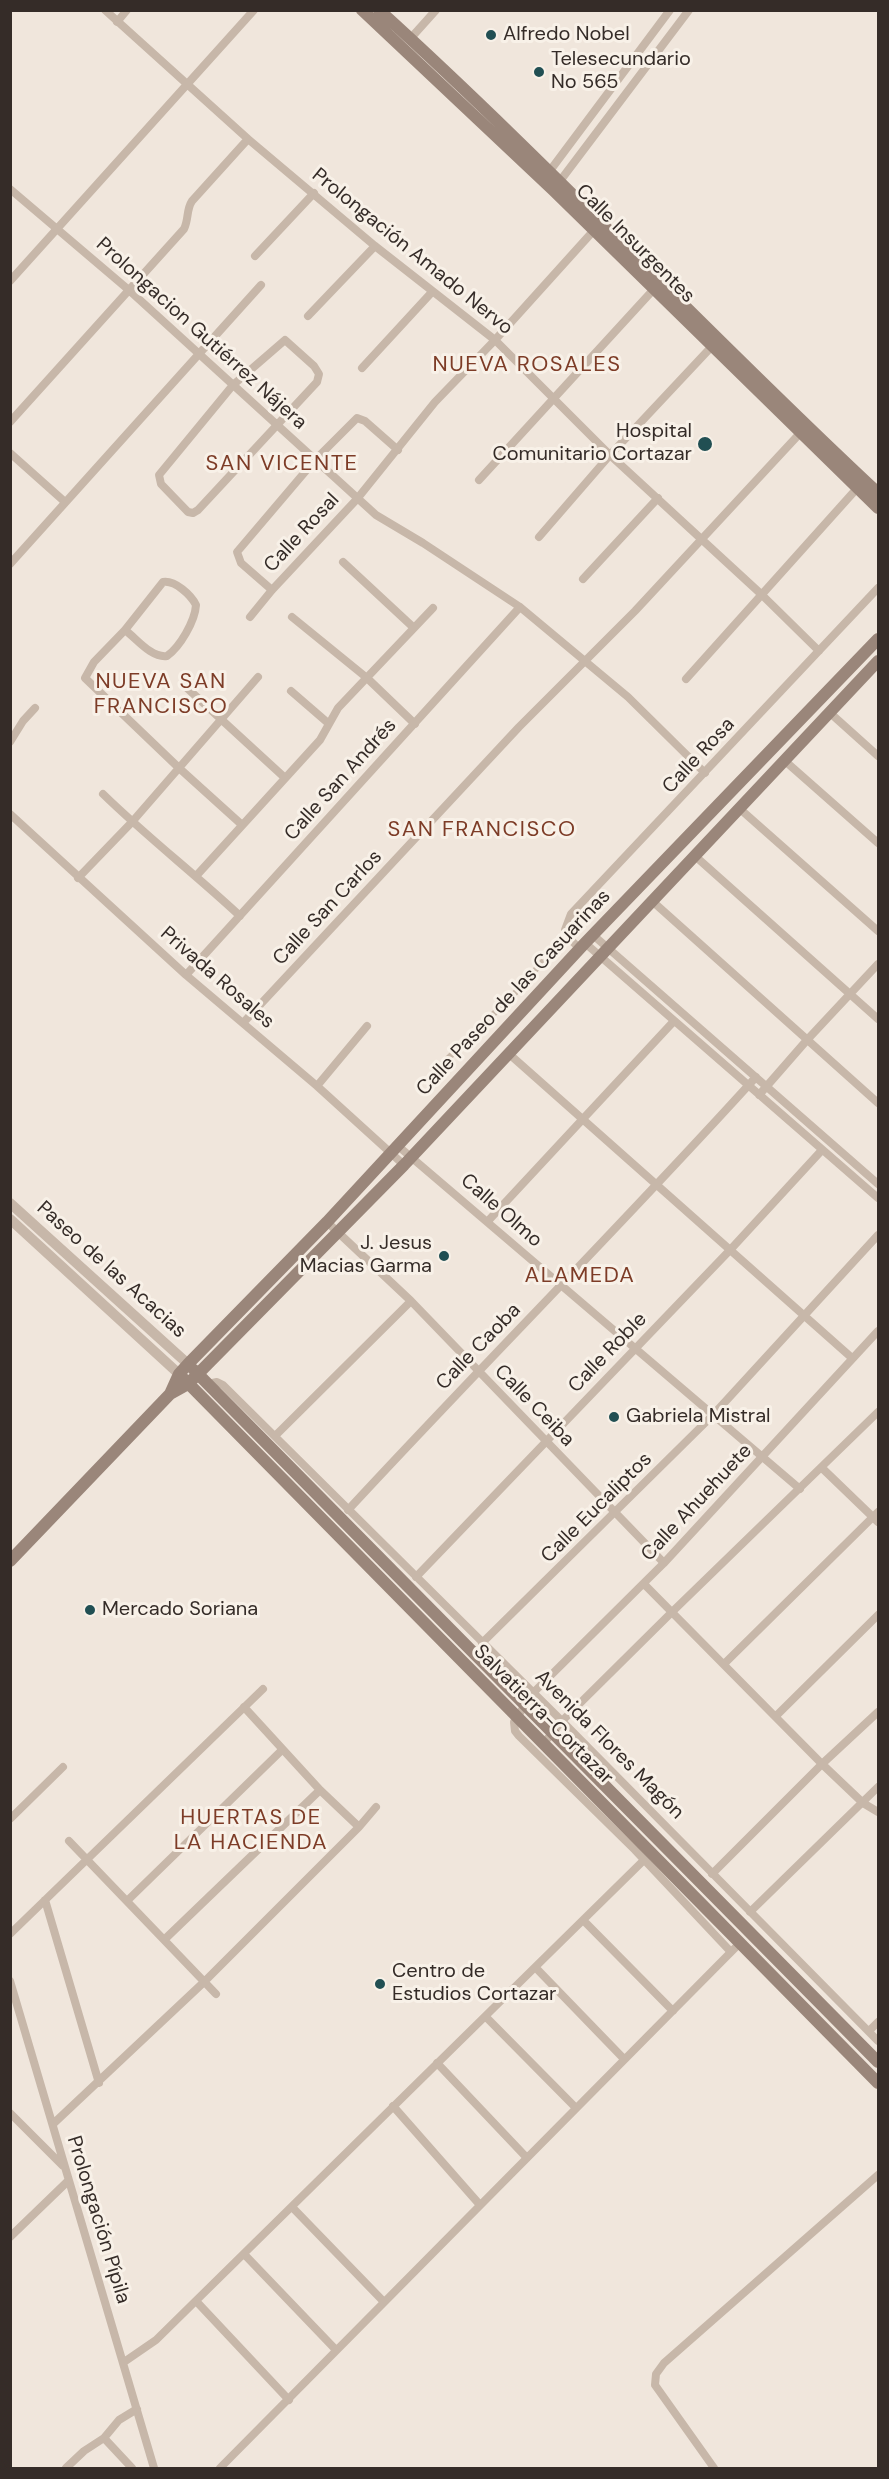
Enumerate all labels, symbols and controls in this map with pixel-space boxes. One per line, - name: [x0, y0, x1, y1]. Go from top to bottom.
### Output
- place label: Alfredo Nobel: [503, 23, 630, 47]
- marker: Alfredo Nobel: [484, 28, 498, 42]
- place label: Telesecundario No 565: [551, 48, 691, 95]
- marker: Telesecundario No 565: [532, 65, 546, 79]
- street label: Prolongación Amado Nervo: [307, 164, 517, 340]
- street label: Calle Insurgentes: [571, 180, 699, 308]
- street label: Prolongacion Gutiérrez Nájera: [91, 233, 311, 435]
- district label: NUEVA ROSALES: [433, 352, 621, 378]
- place label: Hospital Comunitario Cortazar: [492, 420, 692, 467]
- marker: Hospital Comunitario Cortazar: [696, 435, 714, 453]
- district label: SAN VICENTE: [206, 451, 358, 477]
- street label: Calle Rosal: [259, 488, 345, 578]
- district label: NUEVA SAN FRANCISCO: [94, 669, 228, 720]
- street label: Calle Rosa: [658, 713, 740, 799]
- street label: Calle San Andrés: [280, 714, 402, 846]
- district label: SAN FRANCISCO: [387, 817, 577, 843]
- street label: Calle San Carlos: [268, 845, 388, 971]
- street label: Calle Paseo de las Casuarinas: [412, 885, 616, 1101]
- street label: Privada Rosales: [155, 922, 279, 1034]
- street label: Calle Olmo: [455, 1169, 547, 1253]
- street label: Paseo de las Acacias: [31, 1197, 191, 1343]
- place label: J. Jesus Macias Garma: [300, 1232, 432, 1279]
- marker: J. Jesus Macias Garma: [437, 1249, 451, 1263]
- district label: ALAMEDA: [525, 1263, 635, 1289]
- street label: Calle Caoba: [432, 1299, 526, 1395]
- street label: Calle Roble: [564, 1308, 652, 1398]
- street label: Calle Ceiba: [489, 1360, 579, 1452]
- place label: Gabriela Mistral: [626, 1405, 771, 1429]
- marker: Gabriela Mistral: [607, 1410, 621, 1424]
- street label: Calle Ahuehuete: [637, 1439, 757, 1567]
- street label: Calle Eucaliptos: [537, 1448, 657, 1568]
- place label: Mercado Soriana: [102, 1598, 258, 1622]
- marker: Mercado Soriana: [83, 1603, 97, 1617]
- street label: Salvatierra-Cortazar: [468, 1640, 618, 1790]
- street label: Avenida Flores Magón: [529, 1665, 689, 1825]
- district label: HUERTAS DE LA HACIENDA: [174, 1805, 328, 1856]
- place label: Centro de Estudios Cortazar: [392, 1960, 557, 2007]
- marker: Centro de Estudios Cortazar: [373, 1977, 387, 1991]
- street label: Prolongación Pípila: [61, 2133, 135, 2307]

